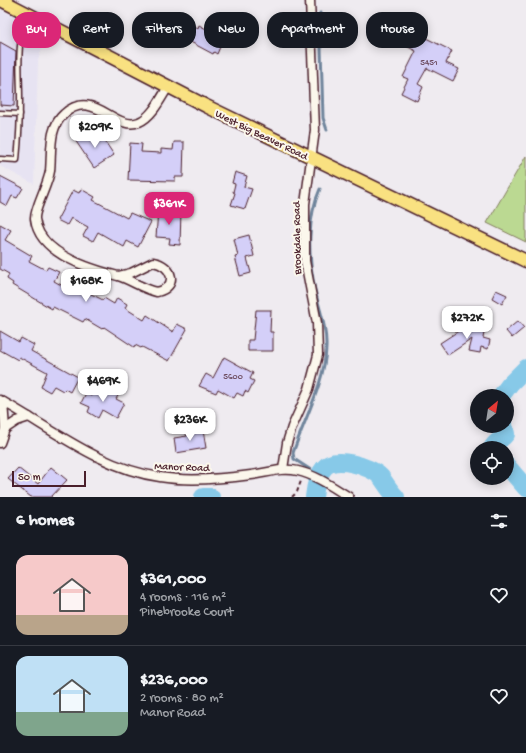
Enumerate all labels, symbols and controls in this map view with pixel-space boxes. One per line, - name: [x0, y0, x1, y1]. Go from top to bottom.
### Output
- chip: Buy: [12, 12, 61, 48]
- chip: Rent: [69, 12, 124, 48]
- chip: Filters: [132, 12, 196, 48]
- chip: New: [204, 12, 259, 48]
- chip: Apartment: [267, 12, 358, 48]
- chip: House: [366, 12, 428, 48]
- house number: 5451: [420, 58, 438, 69]
- street label: West Big Beaver Road: [213, 108, 311, 164]
- pin: $209K: [67, 115, 123, 149]
- text: $209K: [78, 120, 112, 135]
- pin: $361K: [141, 192, 197, 226]
- text: $361K: [153, 197, 185, 212]
- street label: Brookdale Road: [291, 200, 305, 276]
- pin: $168K: [58, 269, 114, 303]
- text: $168K: [70, 274, 102, 289]
- pin: $272K: [439, 306, 495, 340]
- text: $272K: [451, 311, 483, 326]
- pin: $469K: [75, 369, 131, 403]
- house number: 5600: [223, 372, 243, 383]
- text: $469K: [87, 374, 119, 389]
- north arrow: [470, 389, 514, 433]
- map controls: [470, 389, 514, 485]
- pin: $236K: [162, 408, 218, 442]
- text: $236K: [174, 413, 206, 428]
- button: locate: [470, 441, 514, 485]
- street label: Manor Road: [154, 461, 211, 475]
- scale bar: [12, 469, 86, 488]
- text: 50 m: [18, 472, 40, 484]
- icon: filters: [488, 510, 510, 532]
- text: 6 homes: [16, 511, 74, 531]
- text: $361,000: [140, 570, 206, 590]
- icon: home: [48, 571, 96, 619]
- icon: heart: [488, 584, 510, 606]
- text: 4 rooms · 116 m²: [140, 590, 226, 605]
- text: Pinebrooke Court: [140, 605, 233, 620]
- text: $236,000: [140, 671, 208, 691]
- icon: home: [48, 672, 96, 720]
- icon: heart: [488, 685, 510, 707]
- text: 2 rooms · 80 m²: [140, 691, 224, 706]
- text: Manor Road: [140, 706, 205, 721]

